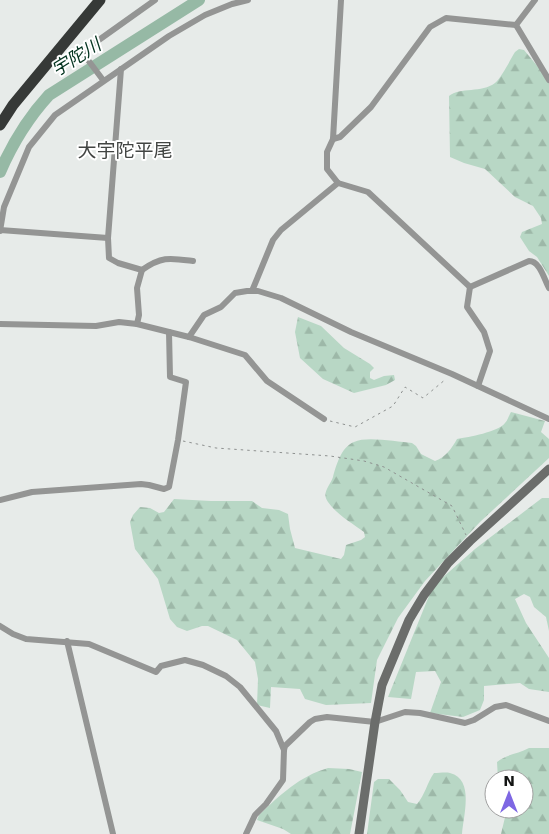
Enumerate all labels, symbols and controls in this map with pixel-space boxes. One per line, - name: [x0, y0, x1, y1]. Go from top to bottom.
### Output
- water label: 宇陀川: [48, 33, 106, 80]
- district label: 大宇陀平尾: [77, 139, 173, 161]
- north arrow: [484, 769, 534, 819]
- text: N: [503, 773, 515, 789]

